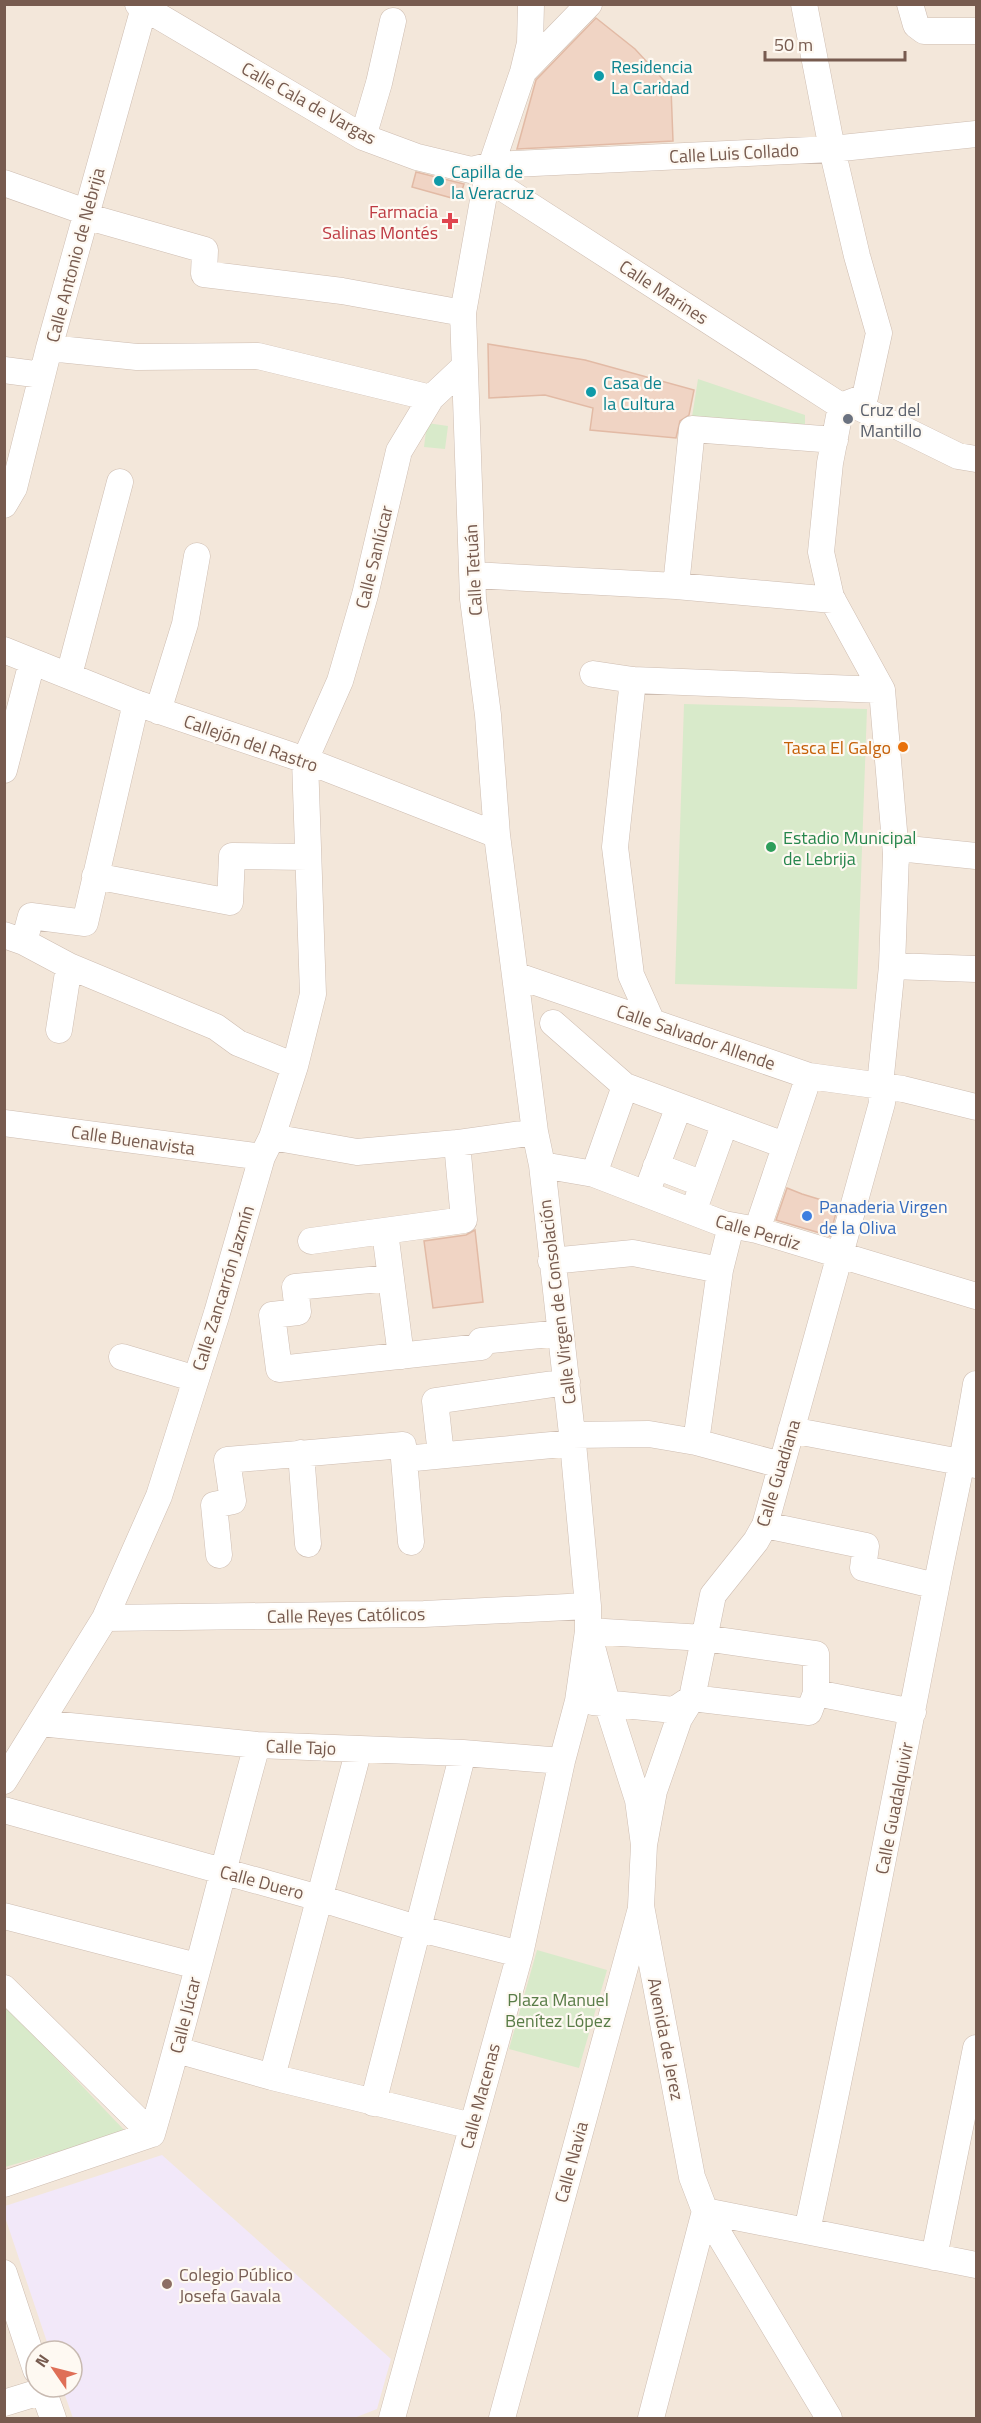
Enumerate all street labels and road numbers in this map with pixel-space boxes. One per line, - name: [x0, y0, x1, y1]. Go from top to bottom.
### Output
- street label: Calle Cala de Vargas: [237, 55, 381, 151]
- street label: Calle Luis Collado: [668, 136, 800, 170]
- street label: Calle Antonio de Nebrija: [39, 165, 111, 345]
- street label: Calle Marines: [614, 253, 714, 331]
- street label: Calle Sanlúcar: [348, 503, 400, 611]
- street label: Calle Tetuán: [457, 524, 489, 616]
- street label: Callejón del Rastro: [180, 707, 322, 779]
- street label: Calle Salvador Allende: [613, 997, 779, 1077]
- street label: Calle Buenavista: [69, 1118, 197, 1162]
- street label: Calle Virgen de Consolación: [531, 1198, 583, 1406]
- street label: Calle Zancarrón Jazmín: [185, 1202, 261, 1374]
- street label: Calle Perdiz: [712, 1207, 804, 1257]
- street label: Calle Guadiana: [749, 1416, 807, 1530]
- street label: Calle Reyes Católicos: [267, 1600, 425, 1630]
- street label: Calle Tajo: [265, 1732, 337, 1762]
- street label: Calle Guadalquivir: [868, 1739, 920, 1877]
- street label: Calle Duero: [217, 1858, 307, 1906]
- street label: Calle Júcar: [162, 1974, 208, 2056]
- street label: Avenida de Jerez: [641, 1975, 691, 2103]
- street label: Calle Macenas: [453, 2040, 507, 2152]
- street label: Calle Navia: [547, 2118, 595, 2206]

